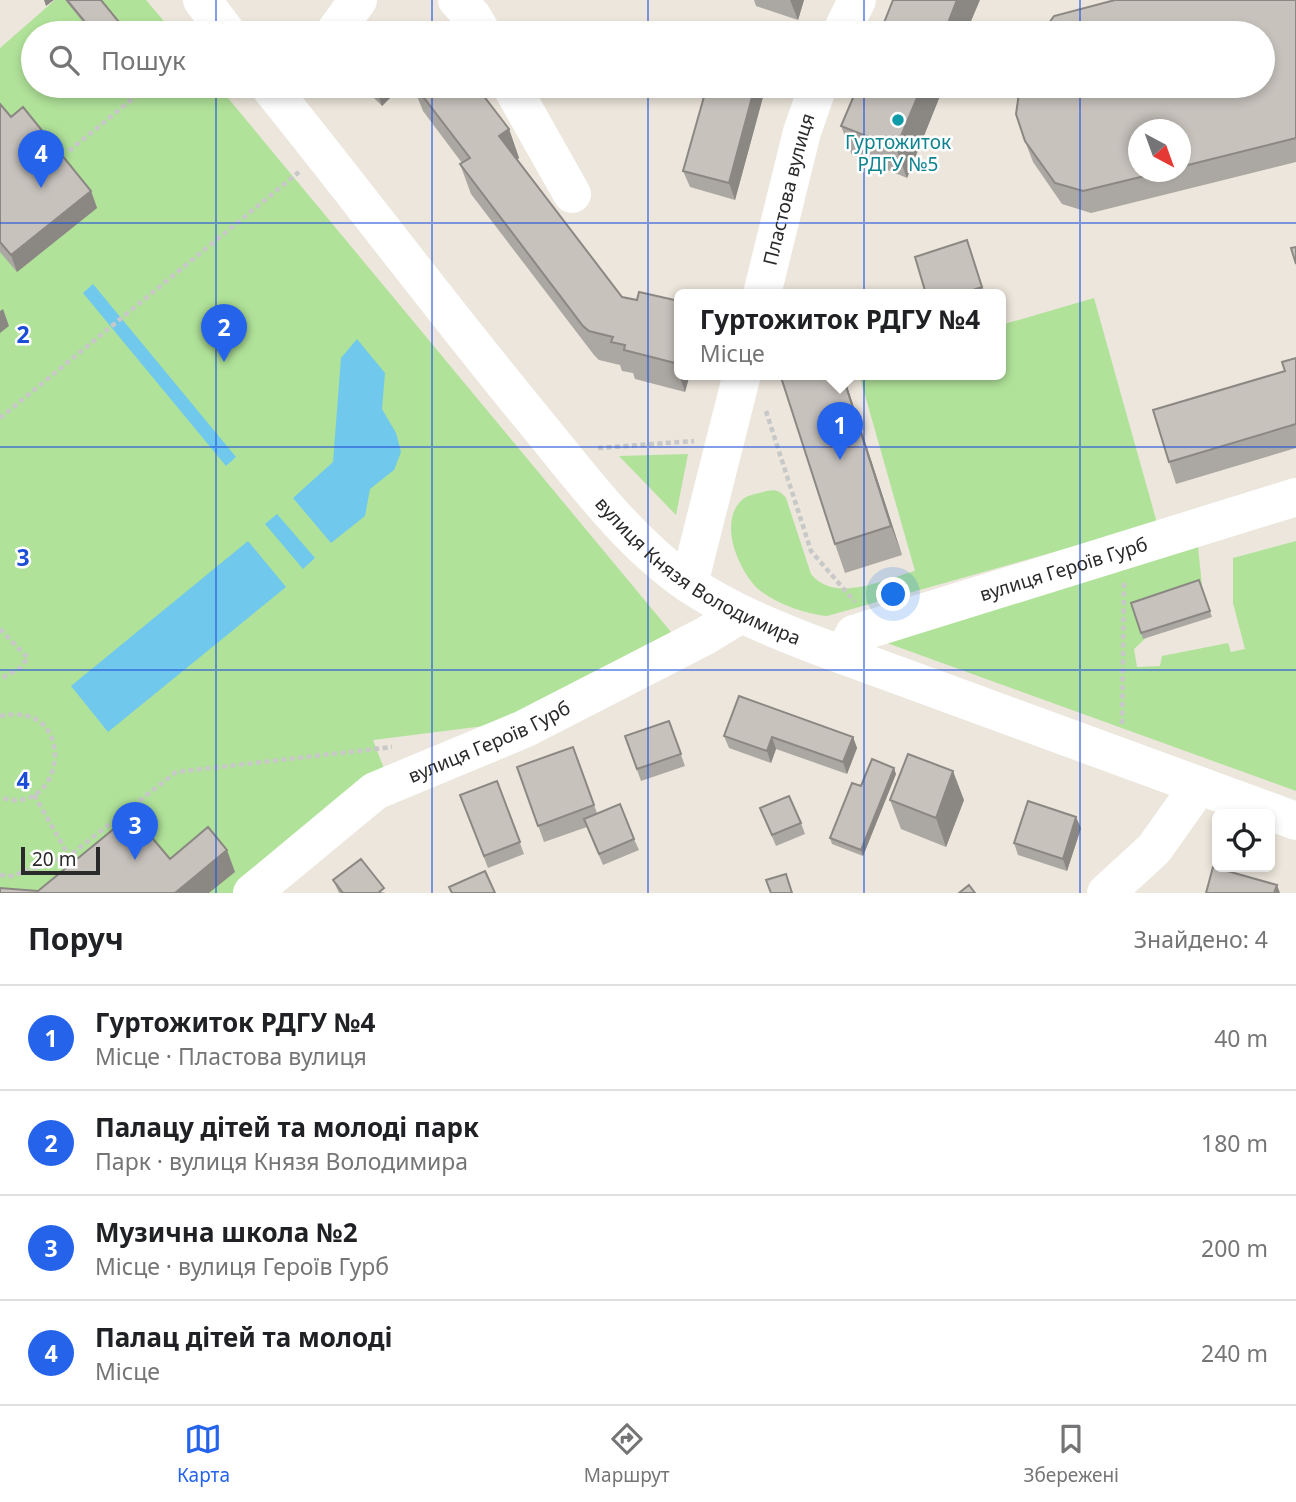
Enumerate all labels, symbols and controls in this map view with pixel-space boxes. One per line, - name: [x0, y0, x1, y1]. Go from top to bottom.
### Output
- search box: [21, 21, 1275, 98]
- icon: search: [45, 41, 83, 79]
- text: Пошук: [101, 42, 186, 78]
- street label: Пластова вулиця: [757, 110, 821, 268]
- marker: Гуртожиток РДГУ №5: [890, 112, 906, 128]
- north arrow: [1128, 119, 1191, 182]
- place label: Гуртожиток РДГУ №5: [845, 129, 951, 177]
- pin: 4: [18, 130, 64, 188]
- popup: [674, 289, 1006, 380]
- text: Гуртожиток РДГУ №4: [700, 301, 980, 337]
- pin: 2: [201, 304, 247, 362]
- text: 2: [16, 318, 30, 350]
- text: Місце: [700, 337, 765, 369]
- pin: 1: [817, 402, 863, 460]
- street label: вулиця Князя Володимира: [589, 491, 805, 651]
- street label: вулиця Героїв Гурб: [976, 531, 1151, 607]
- text: 3: [16, 541, 30, 573]
- your location: [876, 577, 910, 611]
- street label: вулиця Героїв Гурб: [404, 695, 574, 789]
- text: 4: [16, 764, 30, 796]
- pin: 3: [112, 802, 158, 860]
- map controls: [1212, 809, 1275, 872]
- button: locate: [1212, 809, 1275, 872]
- scale bar: [21, 844, 100, 876]
- text: 20 m: [32, 846, 76, 872]
- text: Поруч: [28, 918, 124, 959]
- text: Знайдено: 4: [1134, 923, 1268, 955]
- text: Гуртожиток РДГУ №4: [95, 1004, 375, 1040]
- text: 1: [44, 1022, 58, 1054]
- text: 40 m: [1214, 1022, 1268, 1054]
- text: Місце · Пластова вулиця: [95, 1040, 367, 1072]
- text: Палацу дітей та молоді парк: [95, 1109, 479, 1145]
- text: 2: [44, 1127, 58, 1159]
- text: 180 m: [1201, 1127, 1268, 1159]
- text: Парк · вулиця Князя Володимира: [95, 1145, 468, 1177]
- text: Музична школа №2: [95, 1214, 358, 1250]
- text: 3: [44, 1232, 58, 1264]
- text: 200 m: [1201, 1232, 1268, 1264]
- text: Місце · вулиця Героїв Гурб: [95, 1250, 389, 1282]
- text: Палац дітей та молоді: [95, 1319, 393, 1355]
- text: 4: [44, 1337, 58, 1369]
- text: 240 m: [1201, 1337, 1268, 1369]
- text: Місце: [95, 1355, 160, 1387]
- tab: Карта: [177, 1420, 230, 1488]
- tab: Маршрут: [584, 1420, 670, 1488]
- tab: Збережені: [1024, 1420, 1119, 1488]

